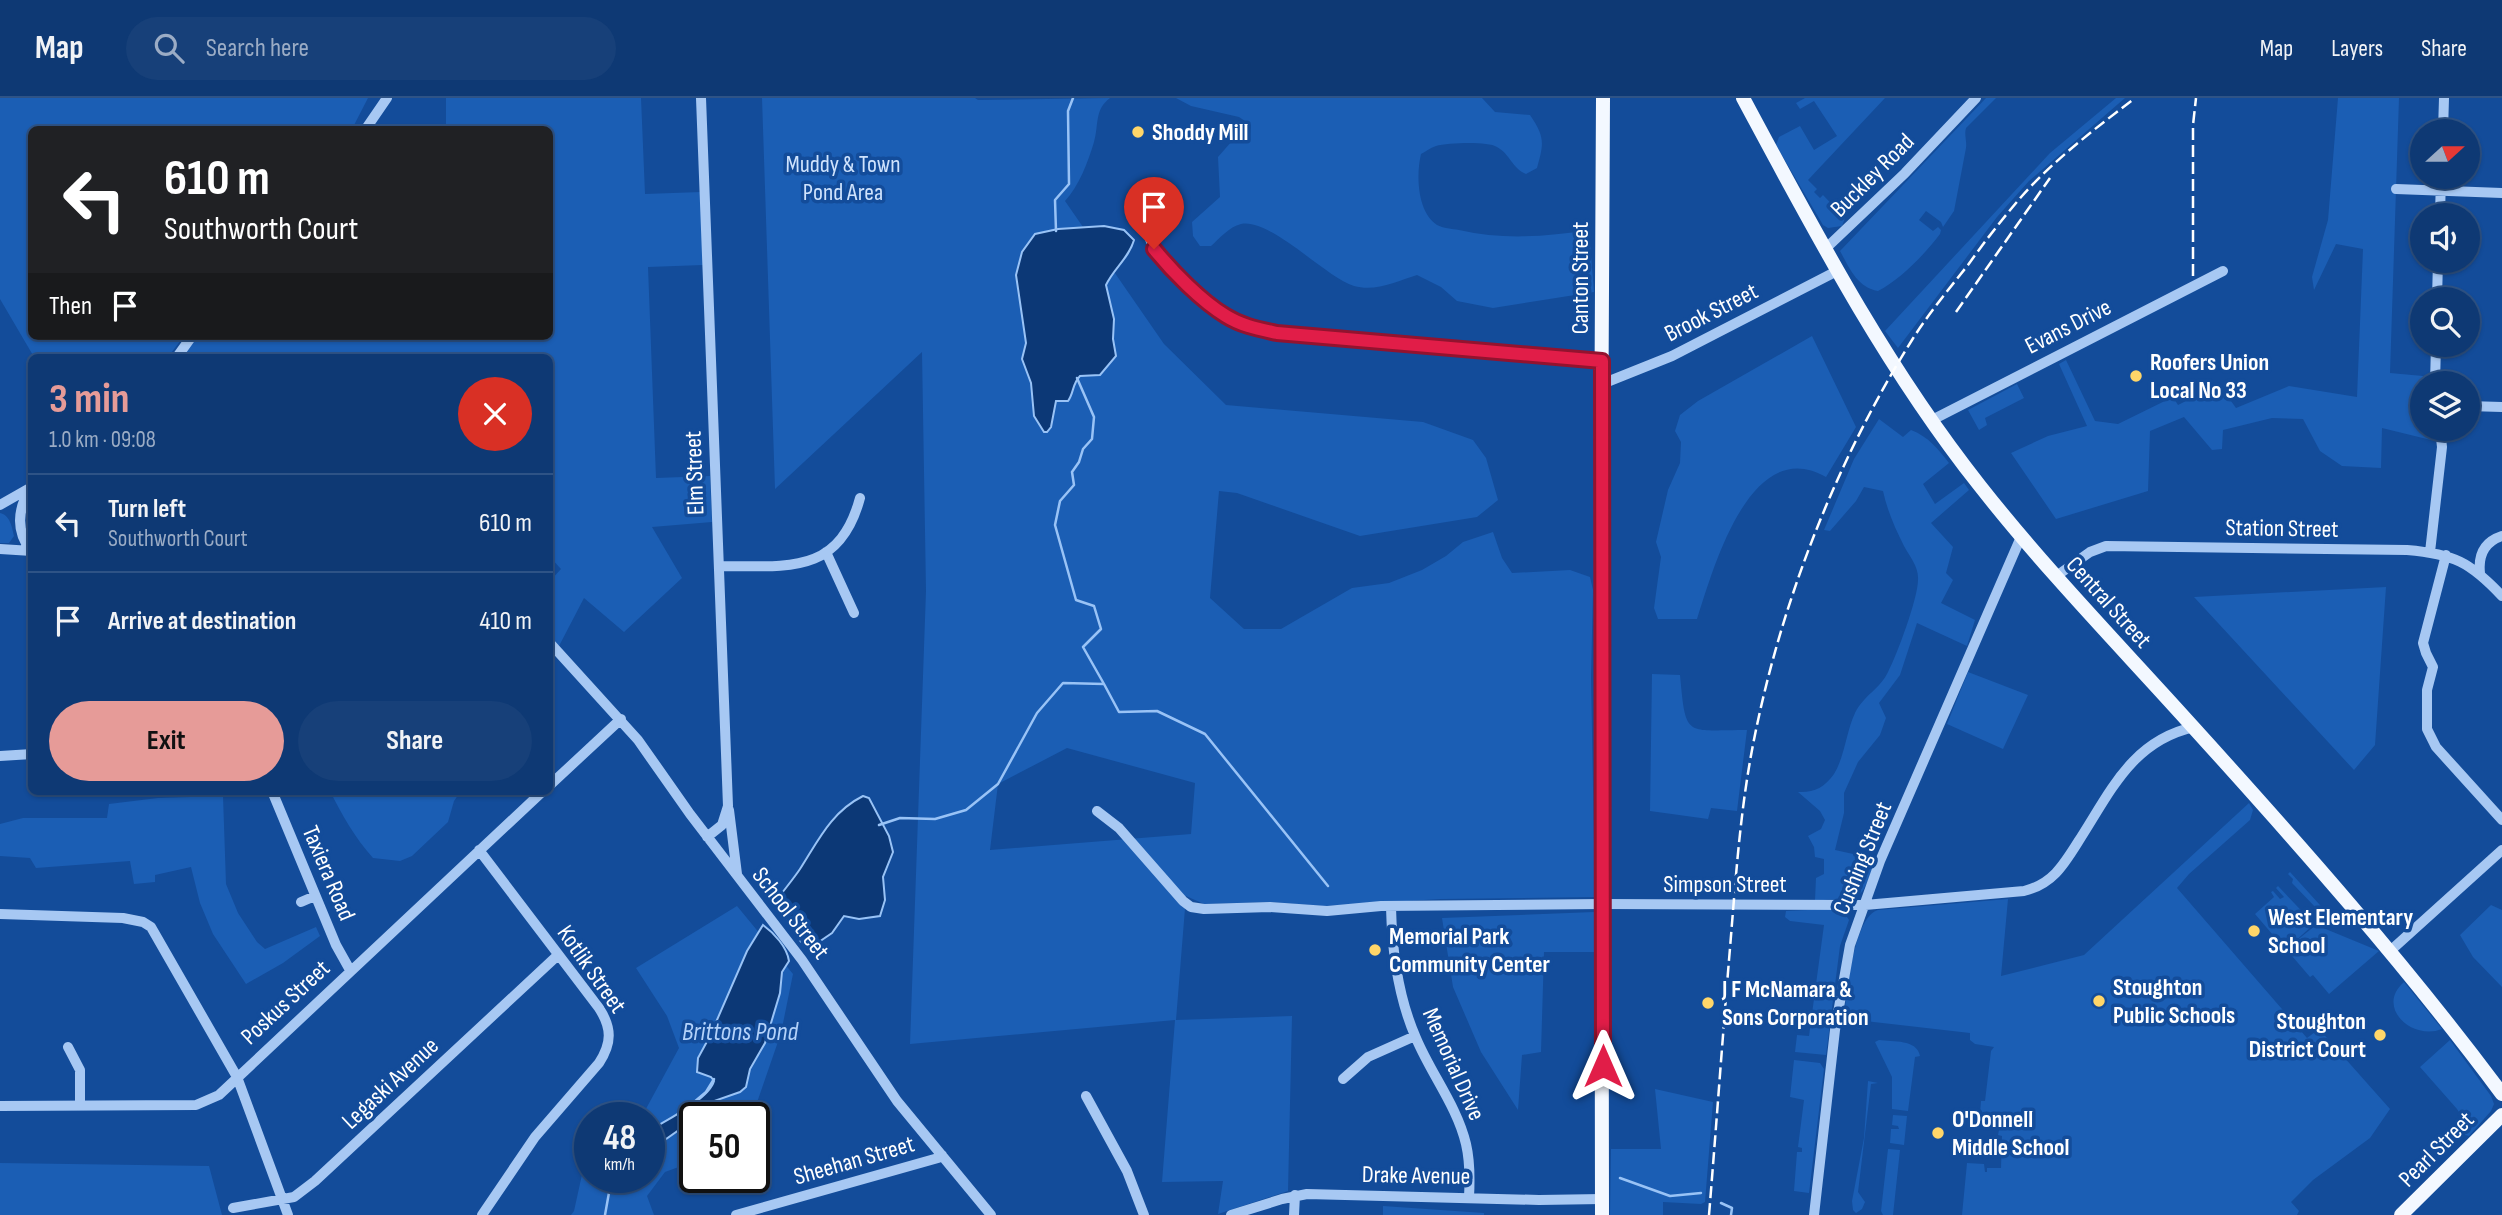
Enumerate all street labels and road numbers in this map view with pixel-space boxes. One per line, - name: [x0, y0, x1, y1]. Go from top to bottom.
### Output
- street label: Buckley Road: [1824, 127, 1920, 223]
- street label: Canton Street: [1566, 222, 1595, 334]
- street label: Brook Street: [1660, 277, 1763, 348]
- street label: Evans Drive: [2020, 292, 2116, 360]
- street label: Elm Street: [679, 430, 710, 516]
- street label: Station Street: [2225, 513, 2339, 544]
- street label: Central Street: [2060, 550, 2157, 654]
- street label: Cushing Street: [1827, 797, 1898, 919]
- street label: Taxiera Road: [296, 821, 361, 925]
- street label: School Street: [746, 861, 836, 965]
- street label: Simpson Street: [1663, 870, 1787, 899]
- street label: Kotlik Street: [551, 920, 632, 1019]
- street label: Poskus Street: [235, 954, 336, 1051]
- street label: Memorial Drive: [1416, 1003, 1491, 1125]
- street label: Legaski Avenue: [336, 1031, 445, 1135]
- street label: Pearl Street: [2393, 1106, 2480, 1193]
- street label: Sheehan Street: [790, 1129, 918, 1192]
- street label: Drake Avenue: [1362, 1160, 1470, 1191]

